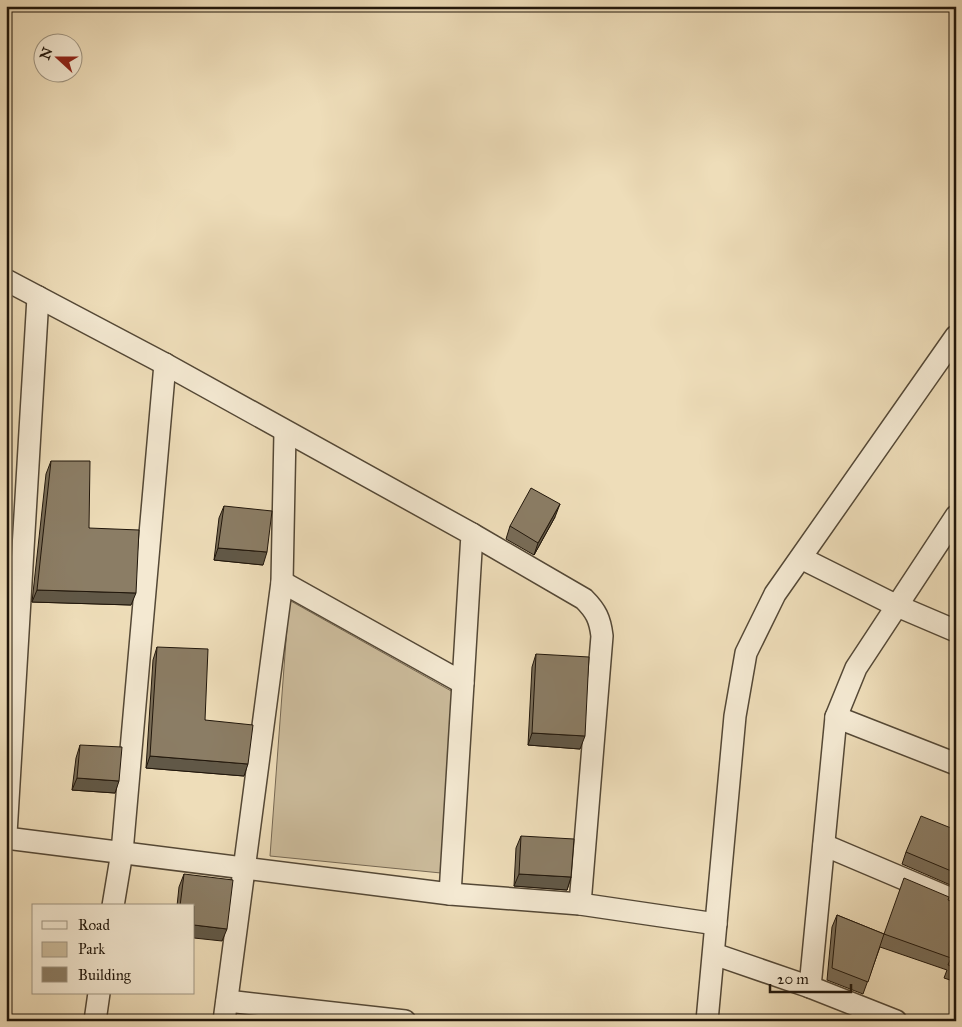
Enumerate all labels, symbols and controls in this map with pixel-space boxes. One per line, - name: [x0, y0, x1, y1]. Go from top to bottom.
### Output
- north arrow: [32, 32, 82, 82]
- text: N: [36, 45, 56, 62]
- legend: [32, 904, 195, 994]
- text: Road: [78, 916, 110, 934]
- text: Park: [78, 940, 105, 958]
- scale bar: [770, 962, 851, 994]
- text: Building: [78, 966, 132, 984]
- text: 20 m: [777, 970, 809, 988]

